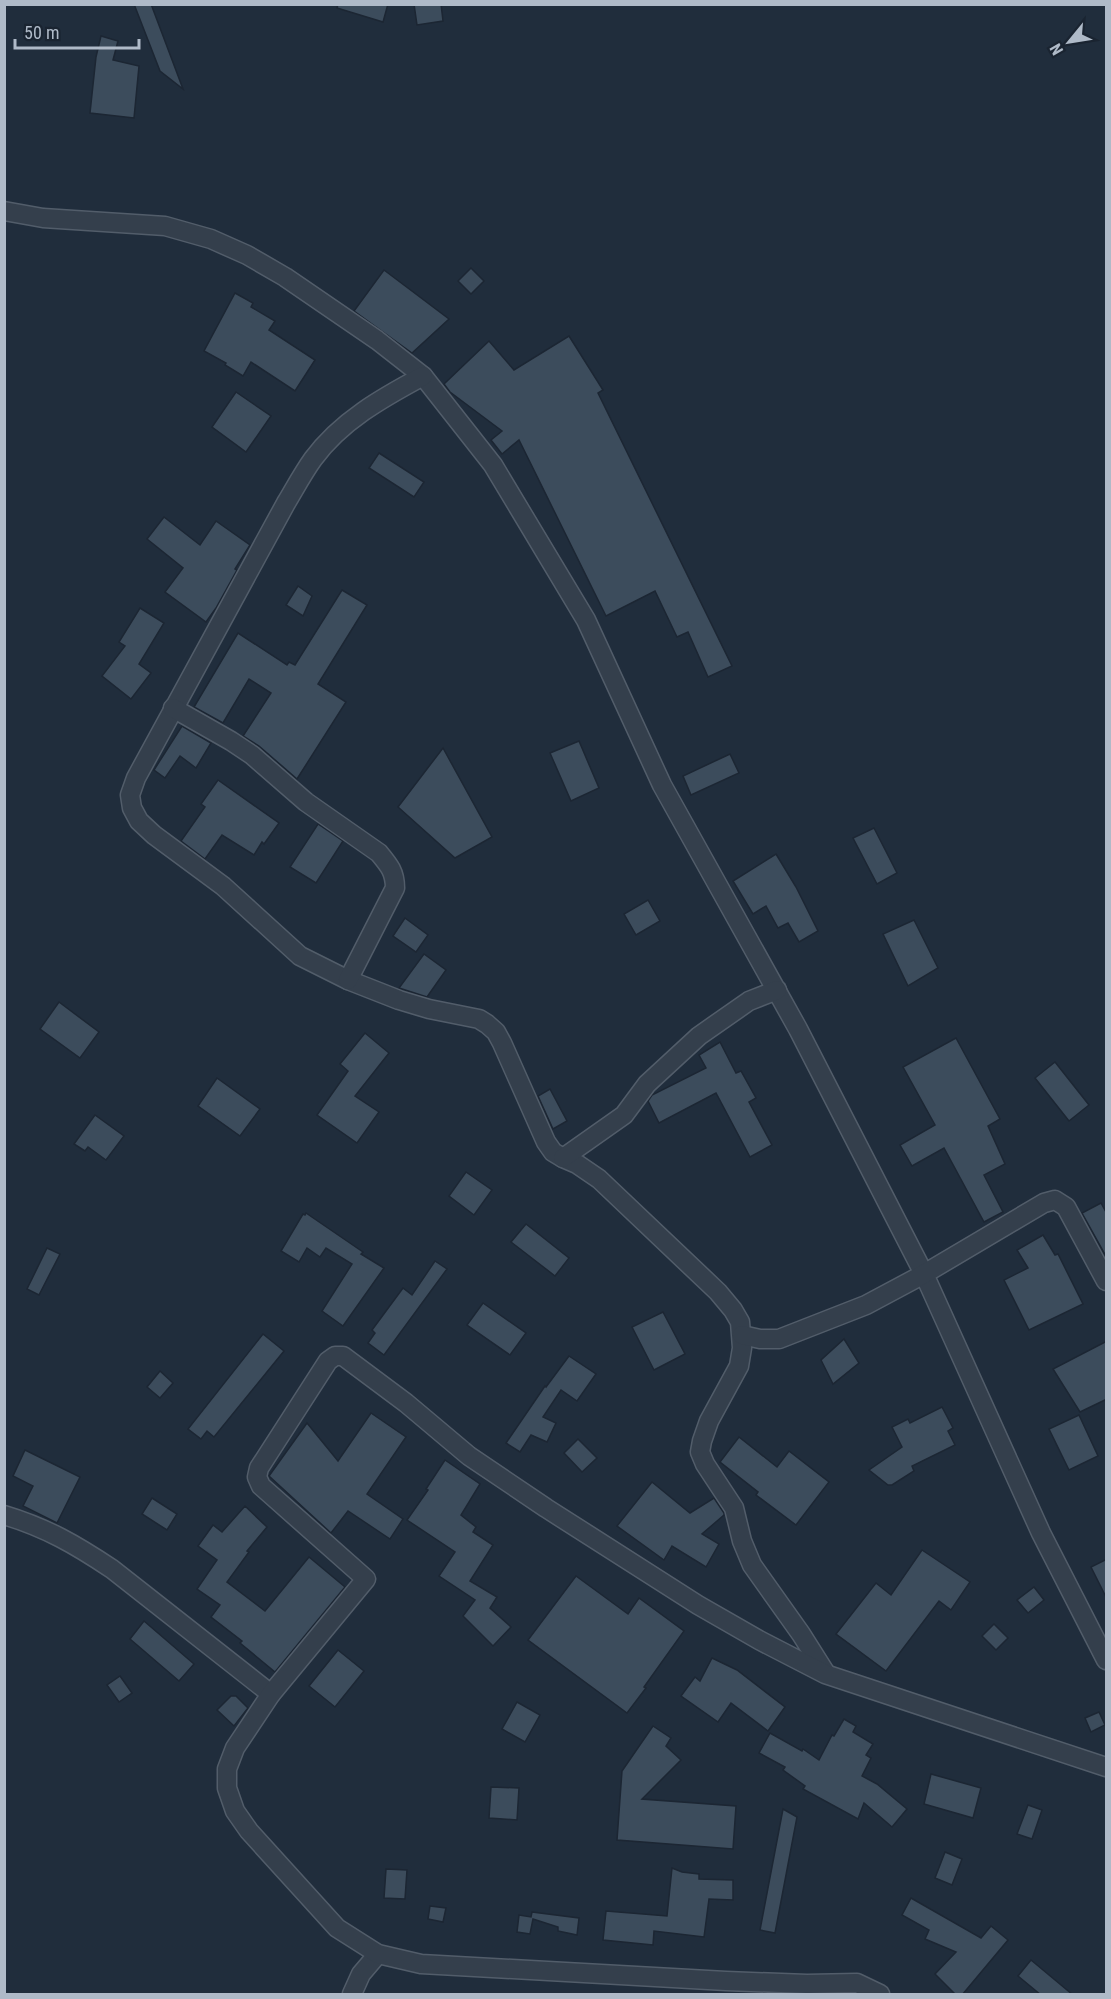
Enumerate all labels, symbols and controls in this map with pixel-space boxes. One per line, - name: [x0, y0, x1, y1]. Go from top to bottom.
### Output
- scale bar: [15, 12, 140, 50]
- north arrow: [1039, 12, 1099, 72]
- text: 50 m: [24, 22, 59, 43]
- text: N: [1046, 40, 1067, 58]

